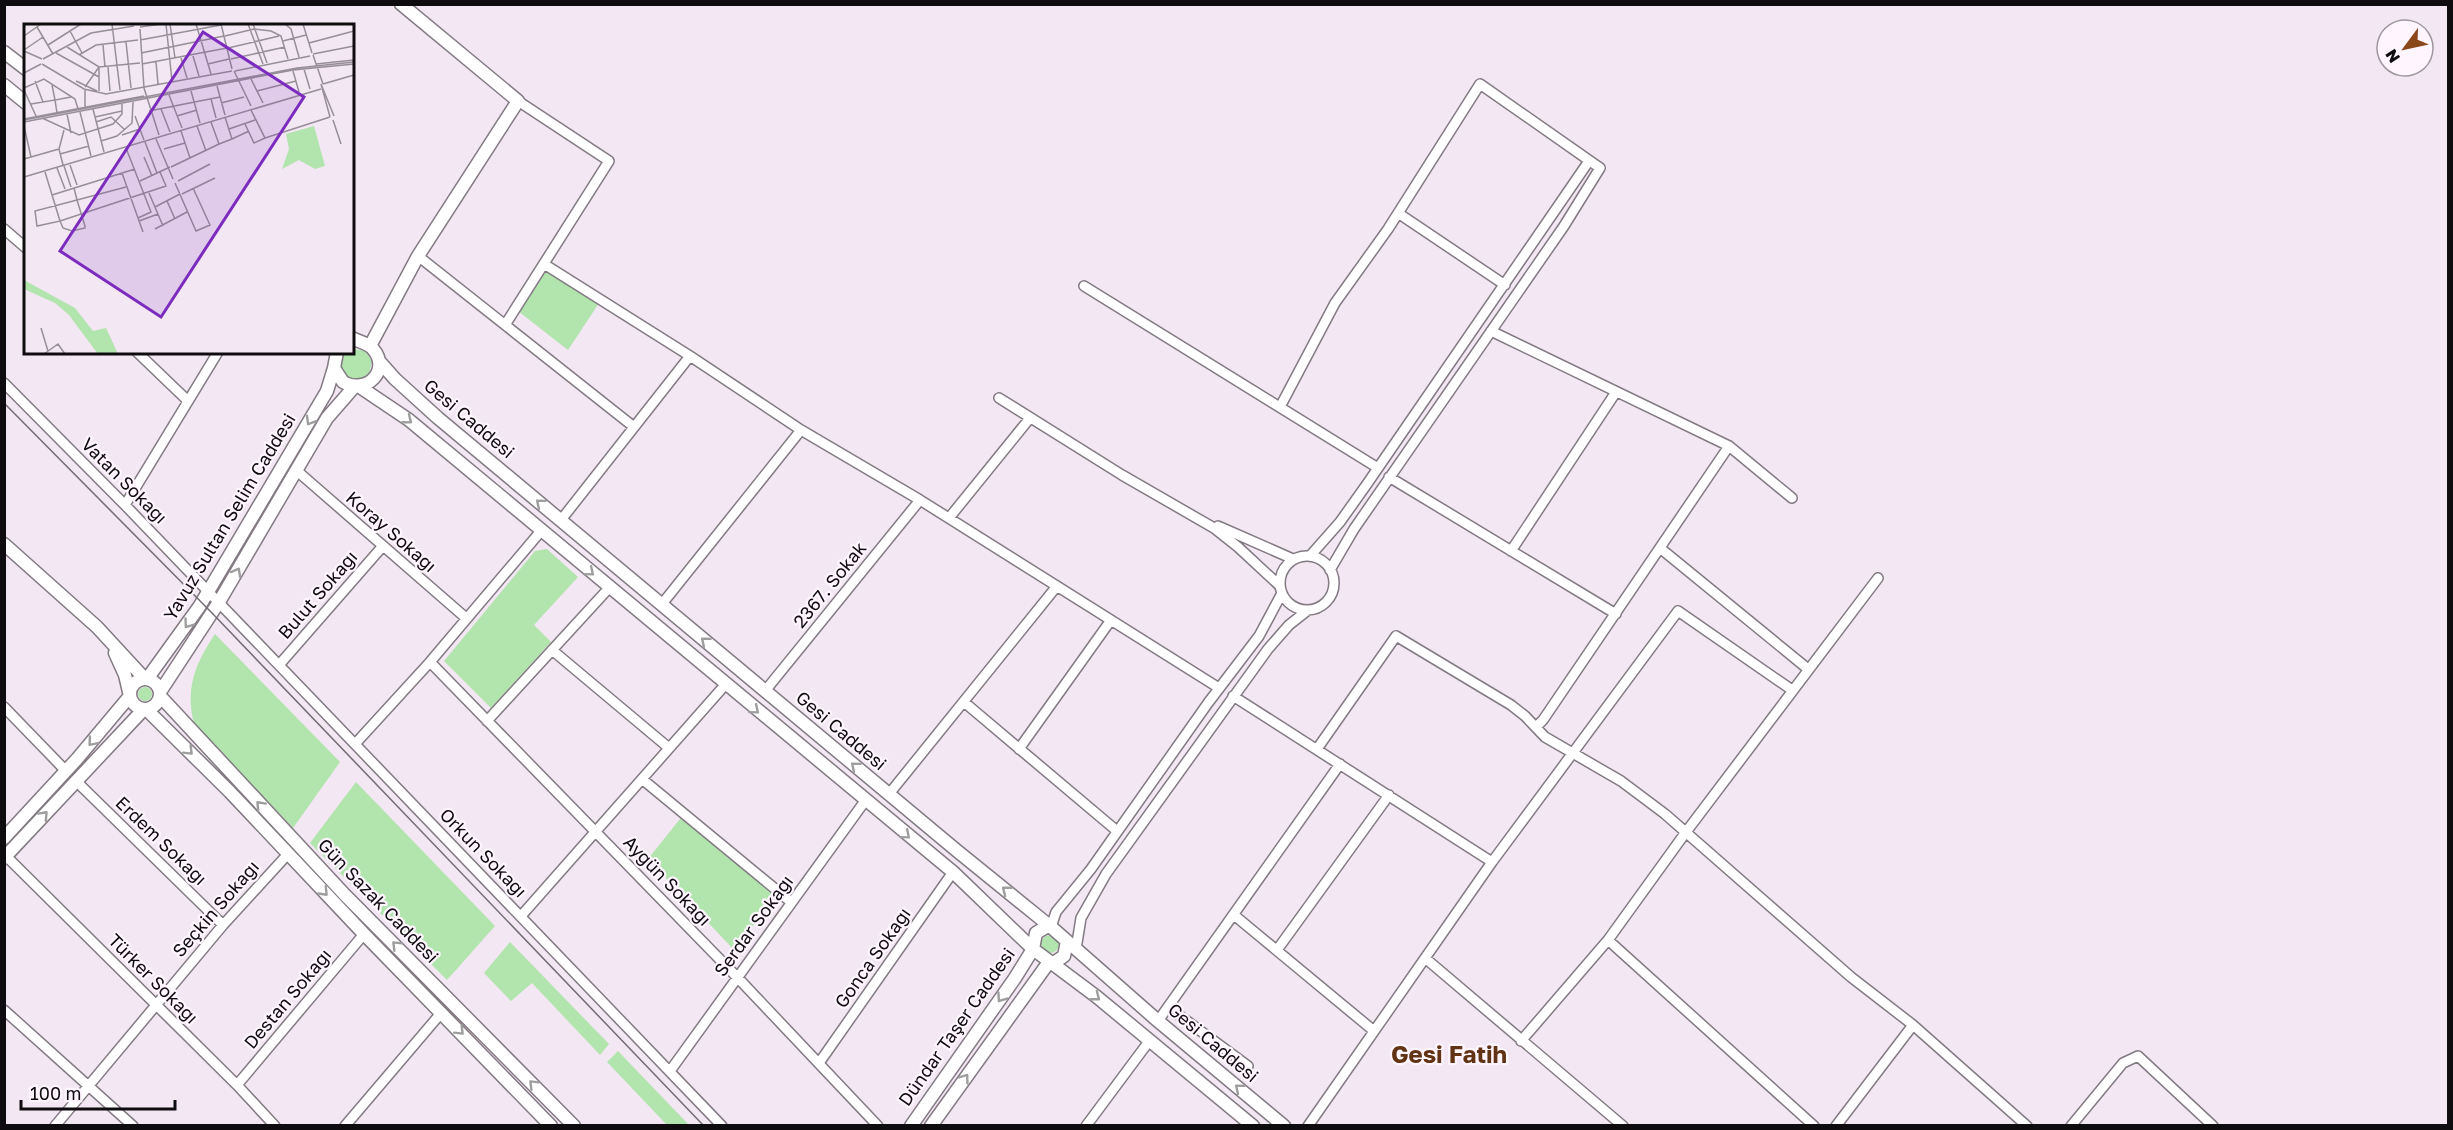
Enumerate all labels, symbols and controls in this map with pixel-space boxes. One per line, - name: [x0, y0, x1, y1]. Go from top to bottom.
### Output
- north arrow: [2375, 18, 2435, 78]
- inset map: [24, 24, 354, 354]
- text: N: [2381, 46, 2404, 67]
- street label: Gesi Caddesi: [420, 374, 519, 462]
- street label: Yavuz Sultan Selim Caddesi: [159, 409, 300, 624]
- one-way arrow: [401, 412, 412, 423]
- one-way arrow: [305, 415, 317, 425]
- street label: Vatan Sokağı: [77, 433, 172, 528]
- street label: Koray Sokağı: [342, 486, 441, 576]
- one-way arrow: [536, 499, 547, 510]
- street label: 2367. Sokak: [788, 537, 870, 632]
- street label: Bulut Sokağı: [273, 546, 362, 643]
- one-way arrow: [583, 564, 594, 575]
- one-way arrow: [230, 567, 241, 578]
- one-way arrow: [184, 617, 195, 628]
- one-way arrow: [701, 637, 712, 648]
- street label: Gesi Caddesi: [792, 686, 891, 774]
- one-way arrow: [749, 703, 760, 714]
- one-way arrow: [88, 735, 99, 746]
- one-way arrow: [182, 744, 193, 755]
- one-way arrow: [851, 762, 862, 773]
- street label: Erdem Sokağı: [112, 791, 212, 889]
- one-way arrow: [256, 801, 267, 812]
- street label: Orkun Sokağı: [436, 803, 532, 901]
- one-way arrow: [37, 811, 48, 822]
- one-way arrow: [899, 827, 910, 838]
- street label: Aygün Sokağı: [619, 831, 716, 930]
- street label: Gün Sazak Caddesi: [314, 834, 444, 967]
- street label: Seçkin Sokağı: [167, 856, 263, 961]
- street label: Serdar Sokağı: [709, 870, 797, 980]
- one-way arrow: [317, 885, 328, 895]
- one-way arrow: [1002, 886, 1013, 897]
- street label: Gonca Sokağı: [829, 903, 915, 1012]
- street label: Türker Sokağı: [104, 929, 203, 1028]
- one-way arrow: [392, 942, 403, 953]
- street label: Dündar Taşer Caddesi: [893, 943, 1019, 1110]
- street label: Destan Sokağı: [239, 944, 335, 1053]
- one-way arrow: [1090, 989, 1101, 1000]
- one-way arrow: [997, 991, 1008, 1002]
- street label: Gesi Caddesi: [1164, 998, 1263, 1086]
- one-way arrow: [453, 1023, 464, 1034]
- district label: Gesi Fatih: [1391, 1039, 1507, 1068]
- scale bar: [21, 1073, 176, 1111]
- one-way arrow: [958, 1073, 969, 1084]
- one-way arrow: [529, 1080, 540, 1091]
- text: 100 m: [30, 1082, 81, 1104]
- one-way arrow: [1235, 1084, 1246, 1095]

